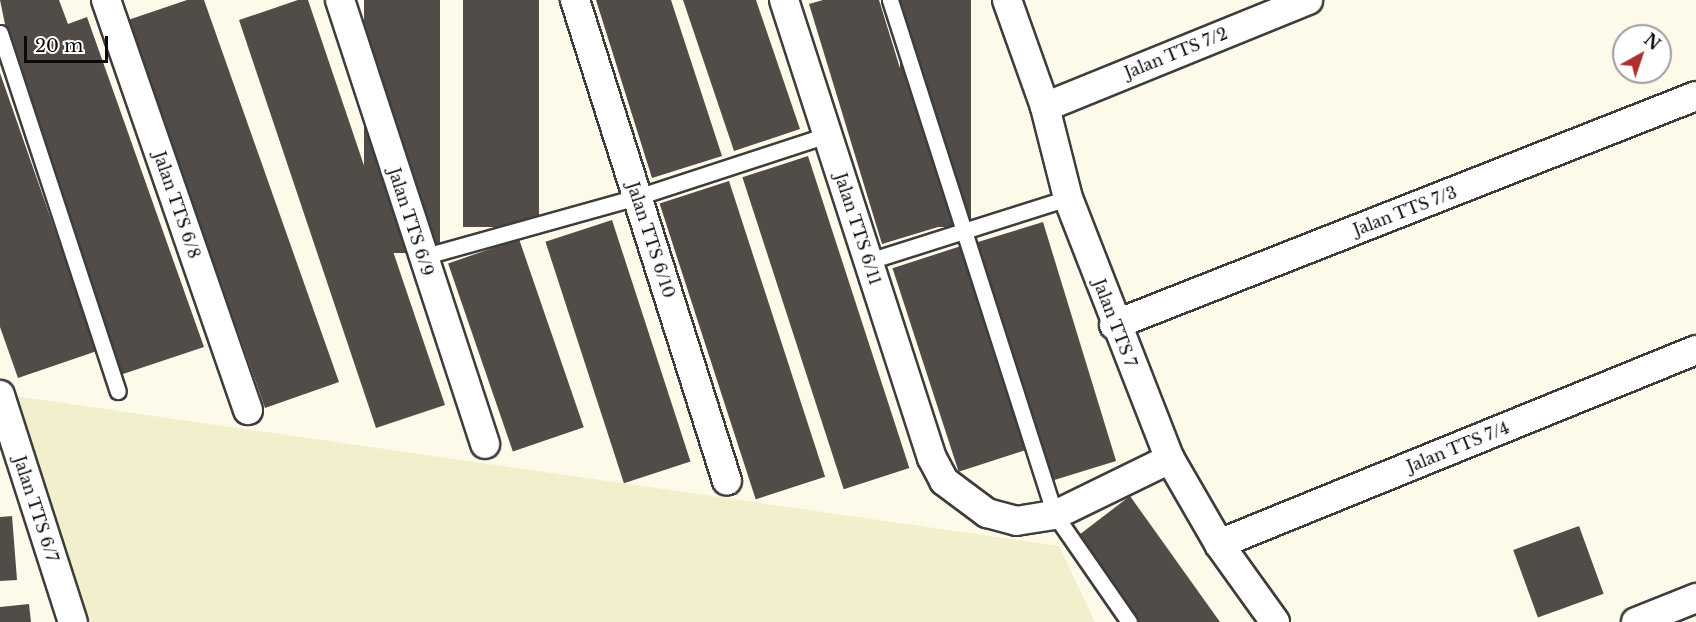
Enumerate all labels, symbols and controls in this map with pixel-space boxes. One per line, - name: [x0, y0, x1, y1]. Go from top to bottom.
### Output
- scale bar: [27, 24, 111, 62]
- street label: Jalan TTS 7/2: [1121, 24, 1231, 82]
- north arrow: [1612, 24, 1672, 84]
- text: N: [1640, 29, 1664, 54]
- text: 20 m: [35, 35, 83, 57]
- street label: Jalan TTS 6/8: [150, 149, 204, 261]
- street label: Jalan TTS 6/9: [384, 165, 438, 279]
- street label: Jalan TTS 6/11: [831, 170, 885, 288]
- street label: Jalan TTS 6/10: [623, 179, 679, 301]
- street label: Jalan TTS 7/3: [1350, 182, 1460, 240]
- street label: Jalan TTS 7: [1089, 276, 1141, 370]
- street label: Jalan TTS 7/4: [1404, 418, 1512, 476]
- street label: Jalan TTS 6/7: [10, 453, 62, 565]

